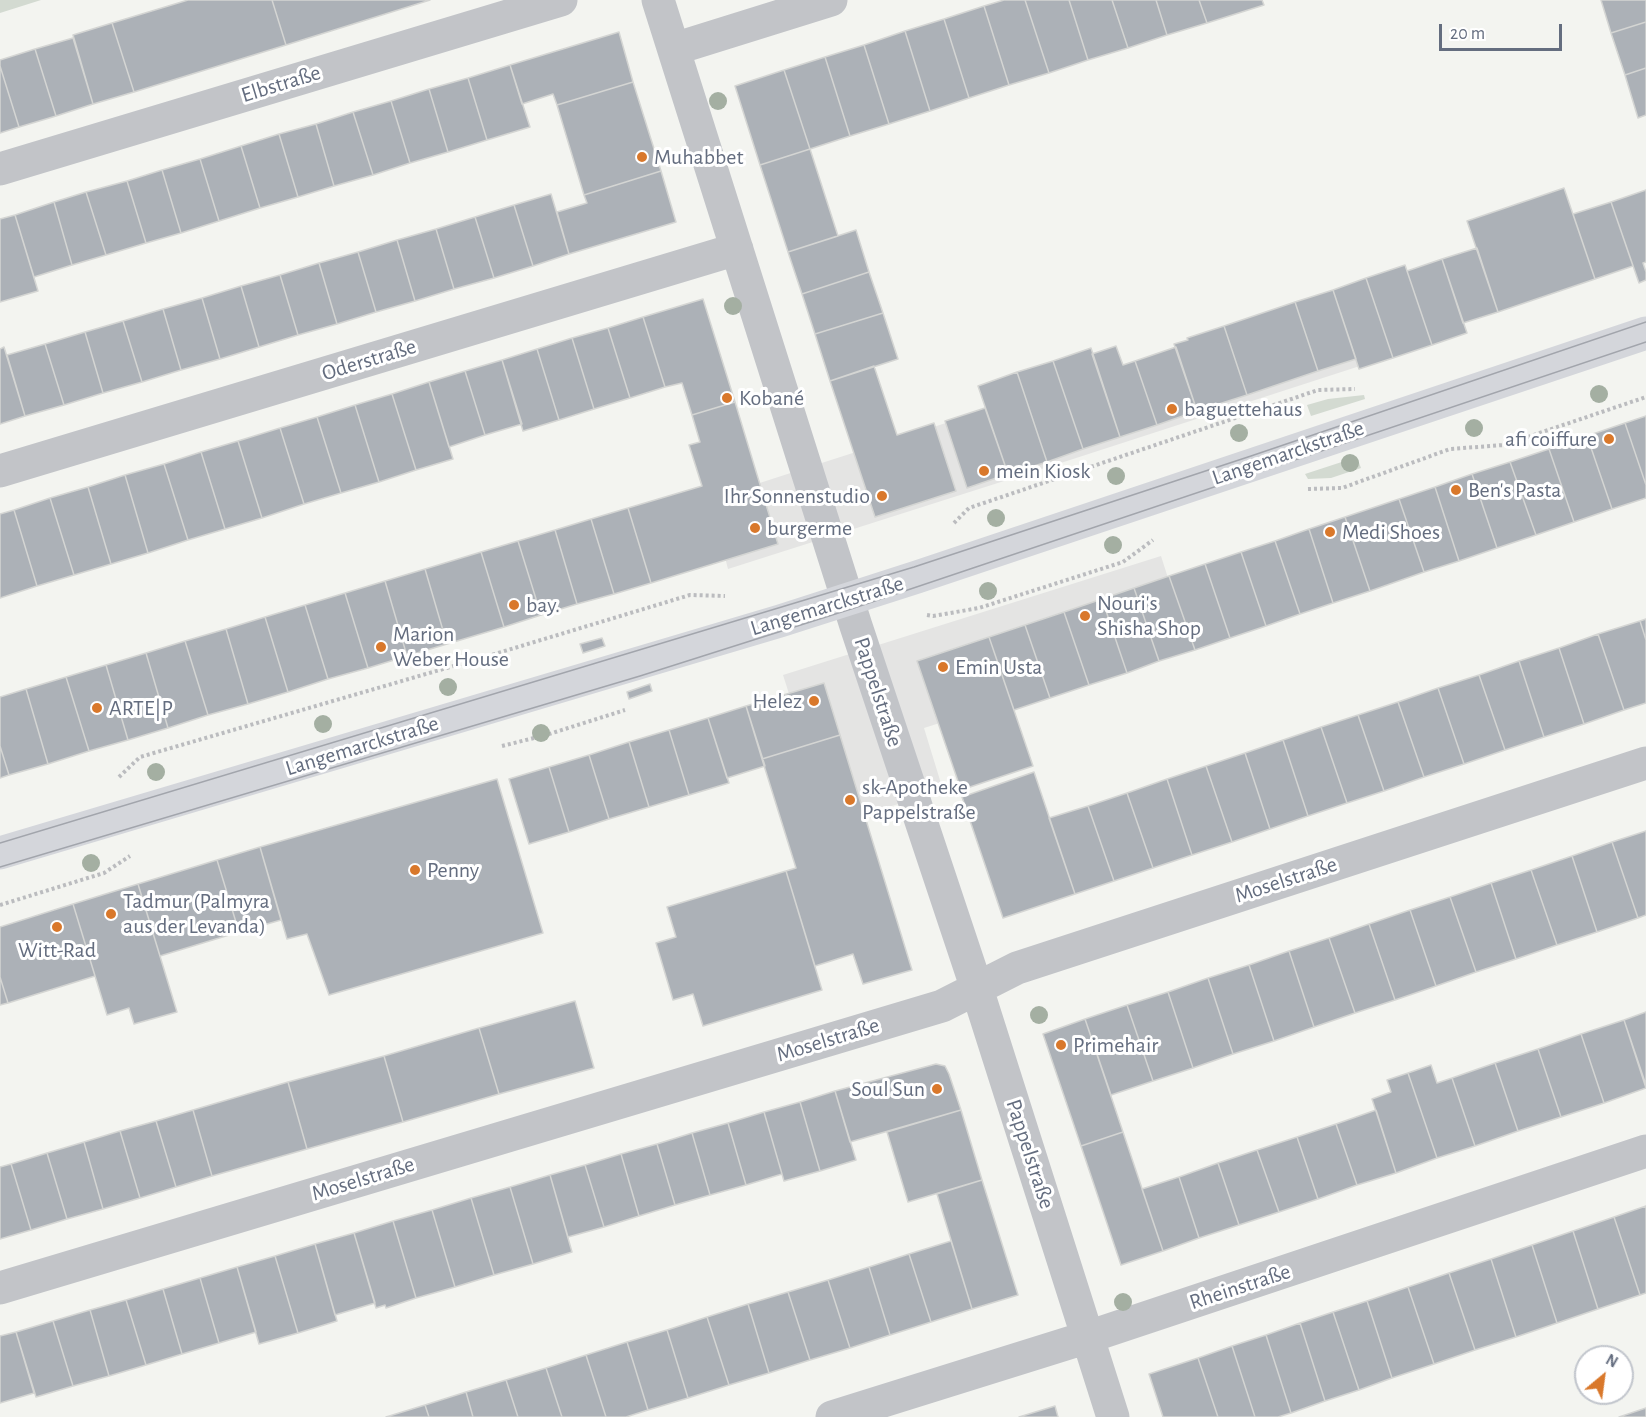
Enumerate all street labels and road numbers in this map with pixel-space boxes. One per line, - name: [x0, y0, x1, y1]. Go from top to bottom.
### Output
- street label: Elbstraße: [238, 59, 324, 109]
- street label: Oderstraße: [319, 333, 419, 387]
- street label: Langemarckstraße: [1209, 415, 1367, 491]
- street label: Langemarckstraße: [747, 570, 907, 642]
- street label: Pappelstraße: [848, 634, 908, 750]
- street label: Langemarckstraße: [282, 710, 442, 782]
- street label: Moselstraße: [1232, 851, 1340, 909]
- street label: Moselstraße: [773, 1012, 883, 1068]
- street label: Pappelstraße: [1000, 1096, 1060, 1212]
- street label: Moselstraße: [308, 1151, 418, 1207]
- street label: Rheinstraße: [1186, 1258, 1294, 1316]

